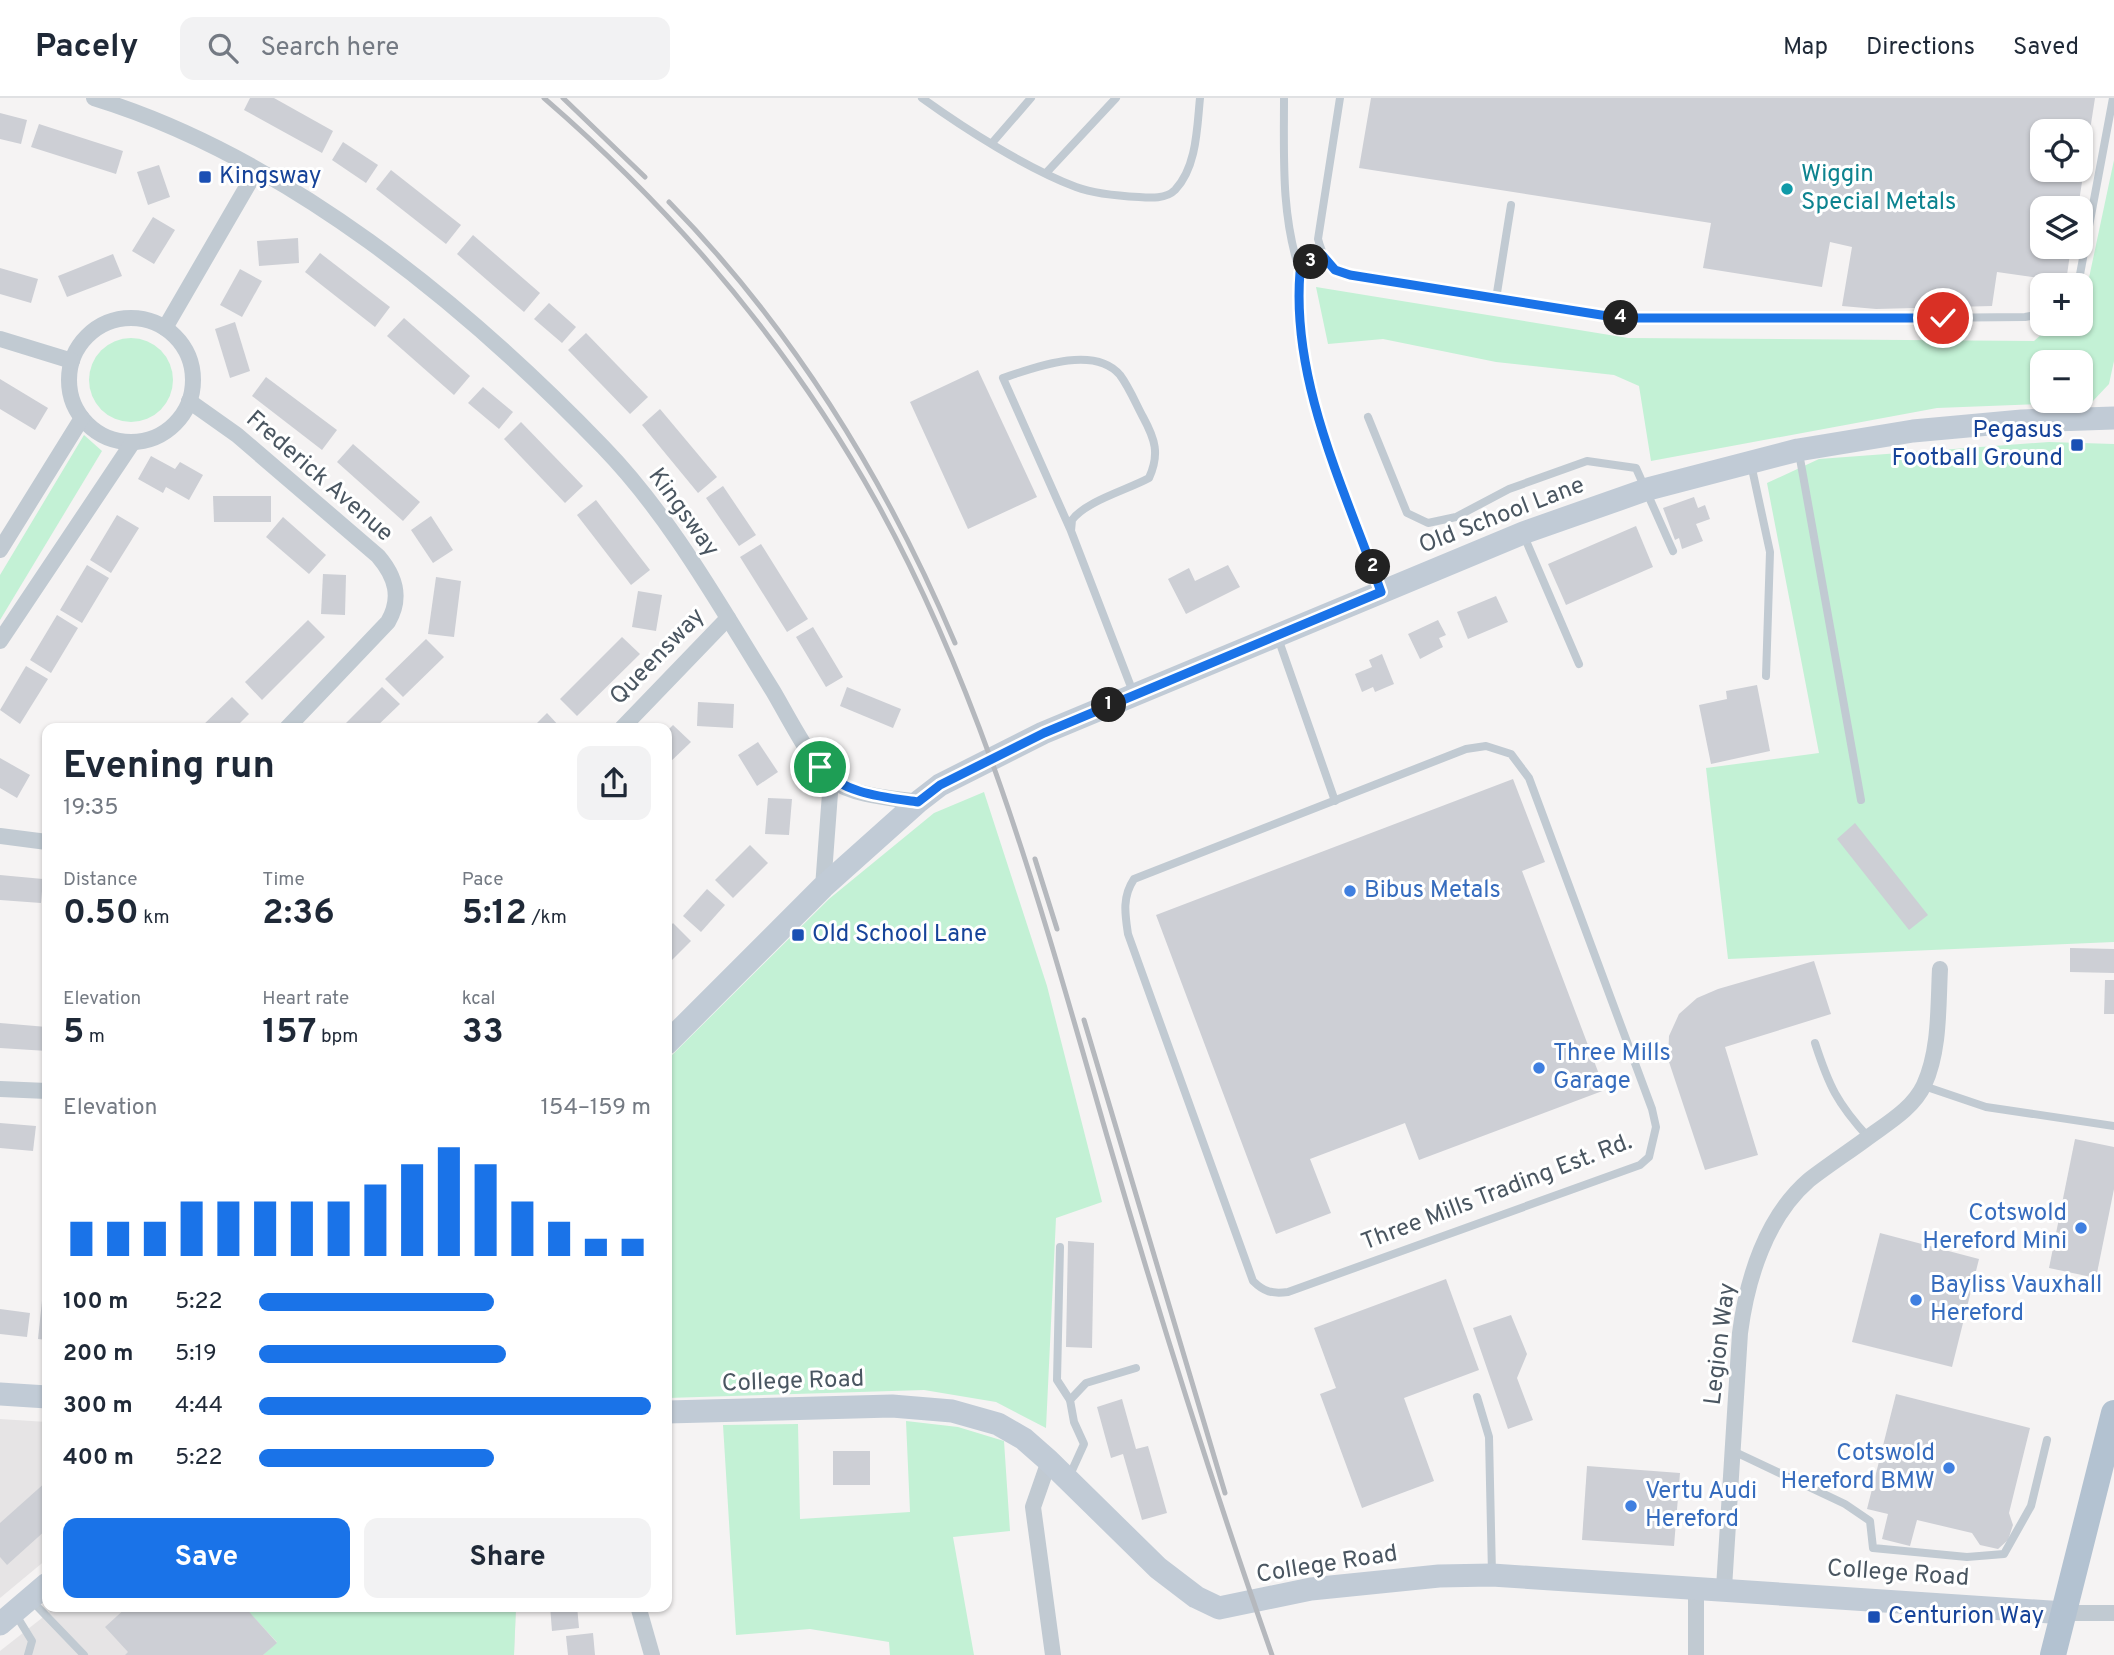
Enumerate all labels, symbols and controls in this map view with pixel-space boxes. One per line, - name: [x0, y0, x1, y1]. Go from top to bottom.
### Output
- search box: [180, 17, 670, 80]
- text: Pacely: [35, 27, 138, 69]
- icon: search: [204, 29, 242, 67]
- text: Search here: [260, 32, 399, 65]
- text: Map: [1783, 33, 1828, 63]
- text: Directions: [1866, 33, 1975, 63]
- text: Saved: [2013, 33, 2079, 63]
- map controls: [2030, 119, 2093, 413]
- button: locate: [2030, 119, 2093, 182]
- place label: Wiggin Special Metals: [1801, 160, 1956, 218]
- place label: Kingsway: [219, 162, 322, 192]
- marker: Kingsway: [197, 169, 213, 185]
- marker: Wiggin Special Metals: [1779, 181, 1795, 197]
- button: layers: [2030, 196, 2093, 259]
- pin: 3: [1294, 244, 1328, 280]
- text: 3: [1305, 249, 1316, 273]
- button: +: [2030, 273, 2093, 336]
- pin: [1913, 288, 1973, 348]
- icon: check: [1924, 299, 1962, 337]
- pin: 4: [1604, 300, 1638, 336]
- text: 4: [1614, 305, 1627, 329]
- button: −: [2030, 350, 2093, 413]
- street label: Frederick Avenue: [239, 405, 399, 549]
- place label: Pegasus Football Ground: [1892, 416, 2063, 474]
- marker: Pegasus Football Ground: [2069, 437, 2085, 453]
- street label: Kingsway: [641, 463, 725, 563]
- street label: Old School Lane: [1415, 471, 1589, 561]
- pin: 2: [1356, 550, 1390, 584]
- text: 2: [1367, 554, 1378, 578]
- street label: Queensway: [604, 602, 712, 712]
- pin: 1: [1092, 688, 1126, 722]
- text: 1: [1105, 692, 1112, 716]
- pin: [790, 737, 850, 797]
- text: Evening run: [63, 743, 275, 792]
- button: share: [577, 746, 651, 820]
- icon: arrive: [801, 748, 839, 786]
- text: 19:35: [63, 794, 119, 823]
- text: Distance: [63, 868, 138, 892]
- text: Time: [262, 868, 305, 892]
- text: Pace: [462, 868, 503, 892]
- place label: Bibus Metals: [1364, 876, 1501, 906]
- marker: Bibus Metals: [1342, 883, 1358, 899]
- text: 0.50: [63, 892, 139, 936]
- text: 2:36: [262, 892, 335, 936]
- text: 5:12: [462, 892, 527, 936]
- text: km: [139, 906, 170, 930]
- text: /km: [527, 906, 567, 930]
- place label: Old School Lane: [812, 920, 987, 950]
- marker: Old School Lane: [790, 927, 806, 943]
- text: Elevation: [63, 987, 141, 1011]
- text: Heart rate: [262, 987, 349, 1011]
- text: kcal: [462, 987, 495, 1011]
- text: 5: [63, 1011, 84, 1055]
- text: 157: [262, 1011, 317, 1055]
- text: 33: [462, 1011, 504, 1055]
- text: m: [84, 1025, 105, 1049]
- text: bpm: [317, 1025, 358, 1049]
- place label: Three Mills Garage: [1553, 1039, 1671, 1097]
- marker: Three Mills Garage: [1531, 1060, 1547, 1076]
- text: Elevation: [63, 1094, 158, 1123]
- text: 154–159 m: [540, 1094, 651, 1123]
- street label: Three Mills Trading Est. Rd.: [1357, 1127, 1637, 1259]
- place label: Cotswold Hereford Mini: [1922, 1199, 2067, 1257]
- marker: Cotswold Hereford Mini: [2073, 1220, 2089, 1236]
- place label: Bayliss Vauxhall Hereford: [1930, 1271, 2102, 1329]
- street label: Legion Way: [1699, 1281, 1743, 1407]
- text: 100 m: [63, 1288, 128, 1317]
- text: 5:22: [175, 1288, 223, 1317]
- marker: Bayliss Vauxhall Hereford: [1908, 1292, 1924, 1308]
- text: 200 m: [63, 1340, 133, 1369]
- text: 5:19: [175, 1340, 217, 1369]
- street label: College Road: [721, 1365, 865, 1399]
- text: 300 m: [63, 1392, 133, 1421]
- text: 4:44: [175, 1392, 223, 1421]
- place label: Cotswold Hereford BMW: [1780, 1439, 1935, 1497]
- text: 400 m: [63, 1444, 134, 1473]
- text: 5:22: [175, 1444, 223, 1473]
- marker: Cotswold Hereford BMW: [1941, 1460, 1957, 1476]
- place label: Vertu Audi Hereford: [1645, 1477, 1757, 1535]
- marker: Vertu Audi Hereford: [1623, 1498, 1639, 1514]
- button: Save: [63, 1518, 350, 1598]
- button: Share: [364, 1518, 651, 1598]
- street label: College Road: [1254, 1539, 1400, 1591]
- street label: College Road: [1826, 1554, 1970, 1594]
- place label: Centurion Way: [1888, 1602, 2044, 1632]
- marker: Centurion Way: [1866, 1609, 1882, 1625]

